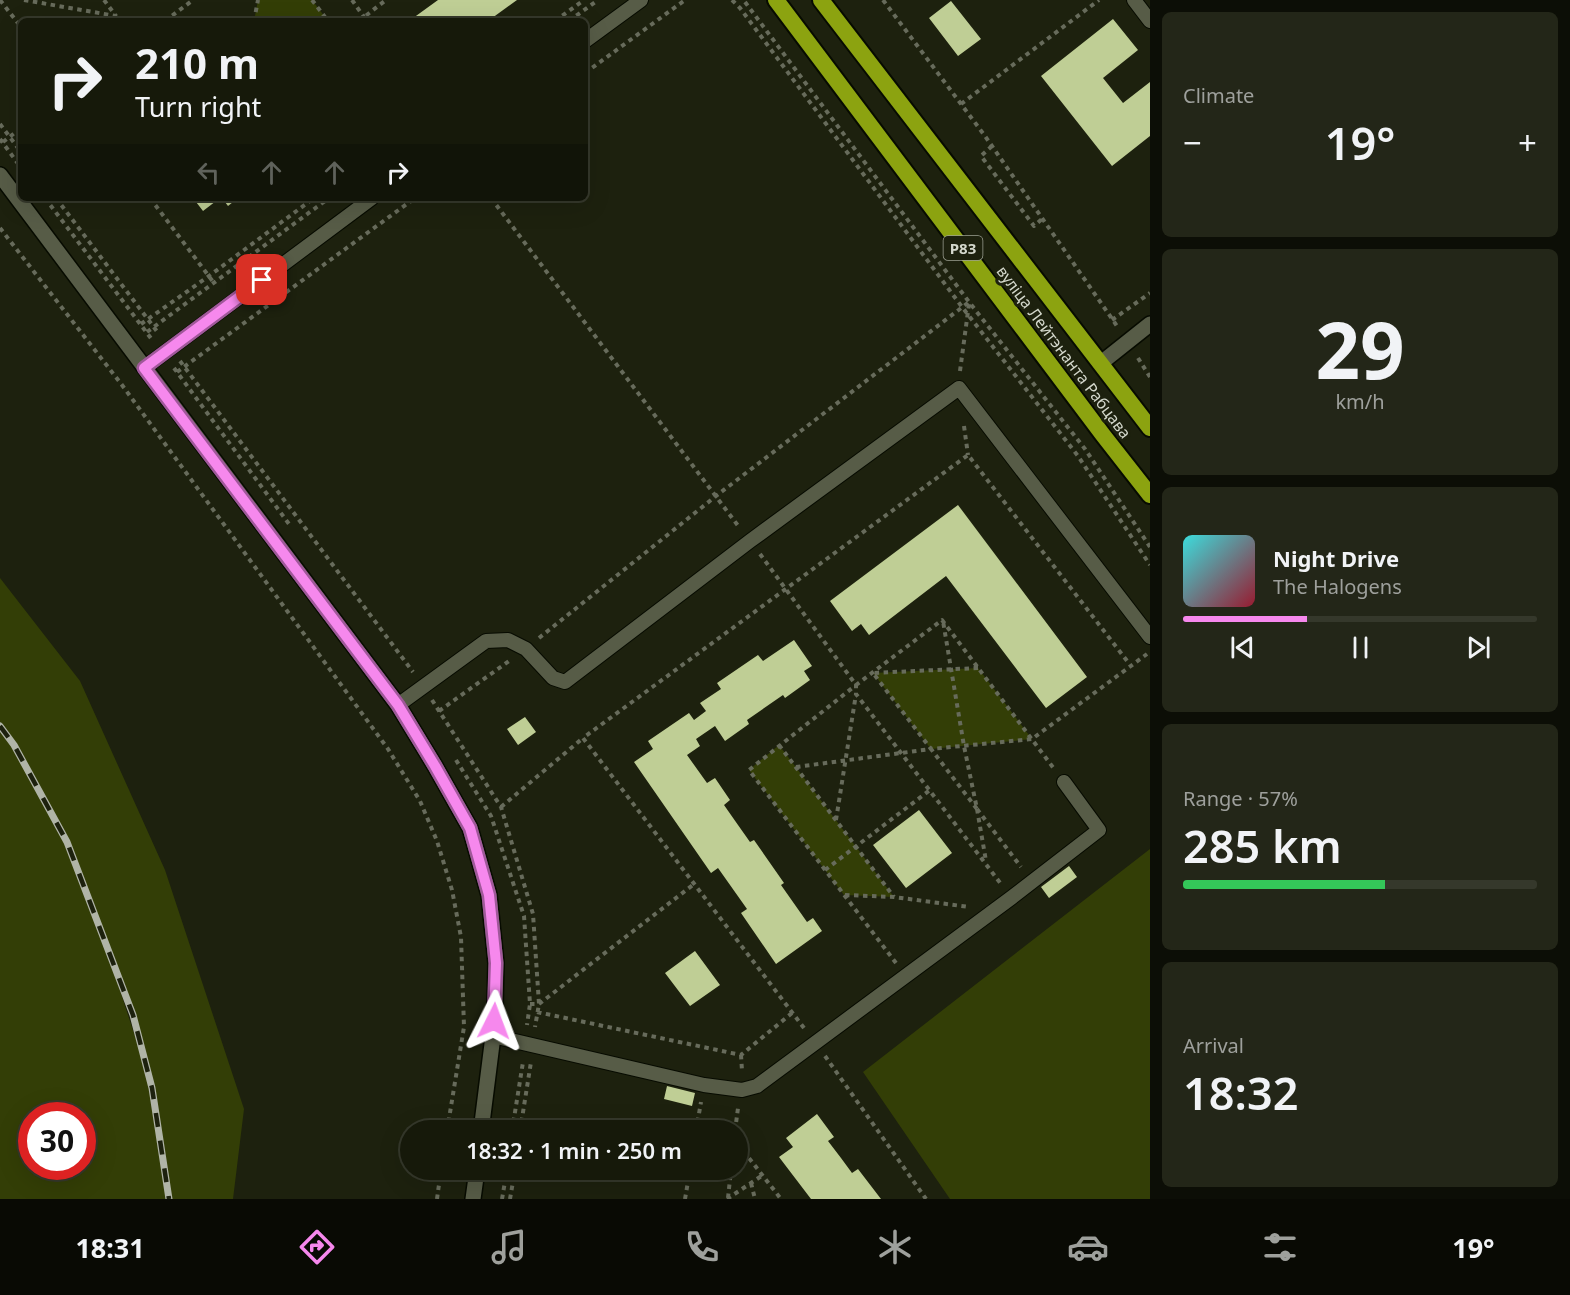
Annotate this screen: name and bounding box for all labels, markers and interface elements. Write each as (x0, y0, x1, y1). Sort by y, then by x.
text: 210 m (135, 34, 259, 91)
icon: right (36, 42, 114, 120)
text: Climate (1183, 82, 1254, 109)
text: Turn right (135, 88, 261, 125)
text: 19° (1325, 112, 1395, 173)
text: − (1183, 120, 1202, 165)
text: + (1518, 120, 1537, 165)
icon: left (192, 156, 225, 189)
icon: ahead (255, 156, 288, 189)
icon: ahead (318, 156, 351, 189)
icon: right (381, 156, 414, 189)
road number: Р83 (944, 236, 982, 260)
pin (236, 254, 287, 305)
street label: вуліца Лейтэнанта Рабцава (992, 261, 1136, 443)
icon: arrive (245, 263, 278, 296)
text: 29 (1315, 296, 1405, 402)
text: km/h (1335, 388, 1385, 415)
text: Night Drive (1273, 543, 1399, 573)
text: The Halogens (1273, 573, 1402, 600)
icon: previous (1226, 631, 1259, 664)
icon: pause (1344, 631, 1377, 664)
icon: next (1462, 631, 1495, 664)
text: Range · 57% (1183, 785, 1298, 812)
text: 285 km (1183, 815, 1342, 876)
position arrow (462, 989, 526, 1053)
text: Arrival (1183, 1032, 1244, 1059)
text: 18:32 (1183, 1062, 1298, 1123)
speed limit sign: 30 (18, 1102, 96, 1180)
text: 18:32 · 1 min · 250 m (466, 1135, 682, 1165)
icon: directions (296, 1226, 338, 1268)
icon: music (488, 1226, 530, 1268)
icon: phone (681, 1226, 723, 1268)
icon: climate (874, 1226, 916, 1268)
icon: car (1067, 1226, 1109, 1268)
icon: filters (1259, 1226, 1301, 1268)
text: 18:31 (75, 1229, 145, 1266)
text: 19° (1452, 1229, 1495, 1266)

